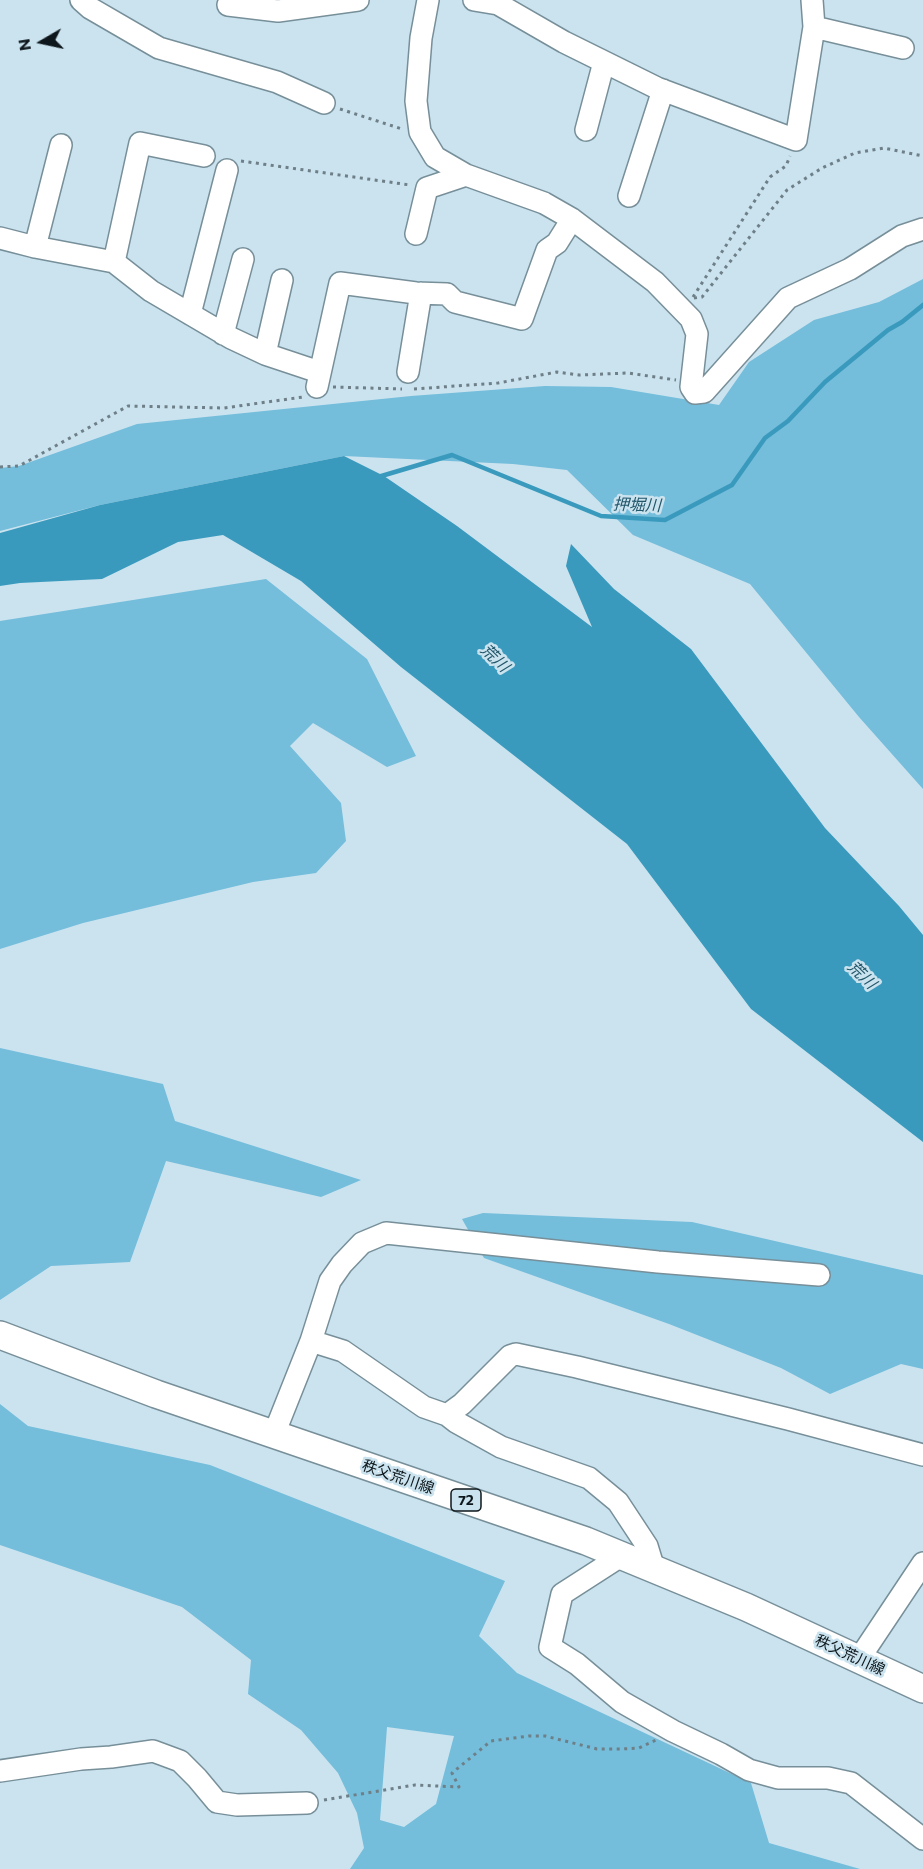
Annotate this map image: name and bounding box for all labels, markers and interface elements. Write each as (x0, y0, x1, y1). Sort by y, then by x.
north arrow (12, 12, 72, 72)
text: N (13, 37, 34, 52)
water label: 押堀川 (613, 495, 661, 515)
water label: 荒川 (477, 640, 513, 676)
water label: 荒川 (844, 957, 880, 993)
street label: 秩父荒川線 (360, 1456, 436, 1498)
road number: 72 (451, 1489, 481, 1511)
street label: 秩父荒川線 (812, 1631, 888, 1679)

